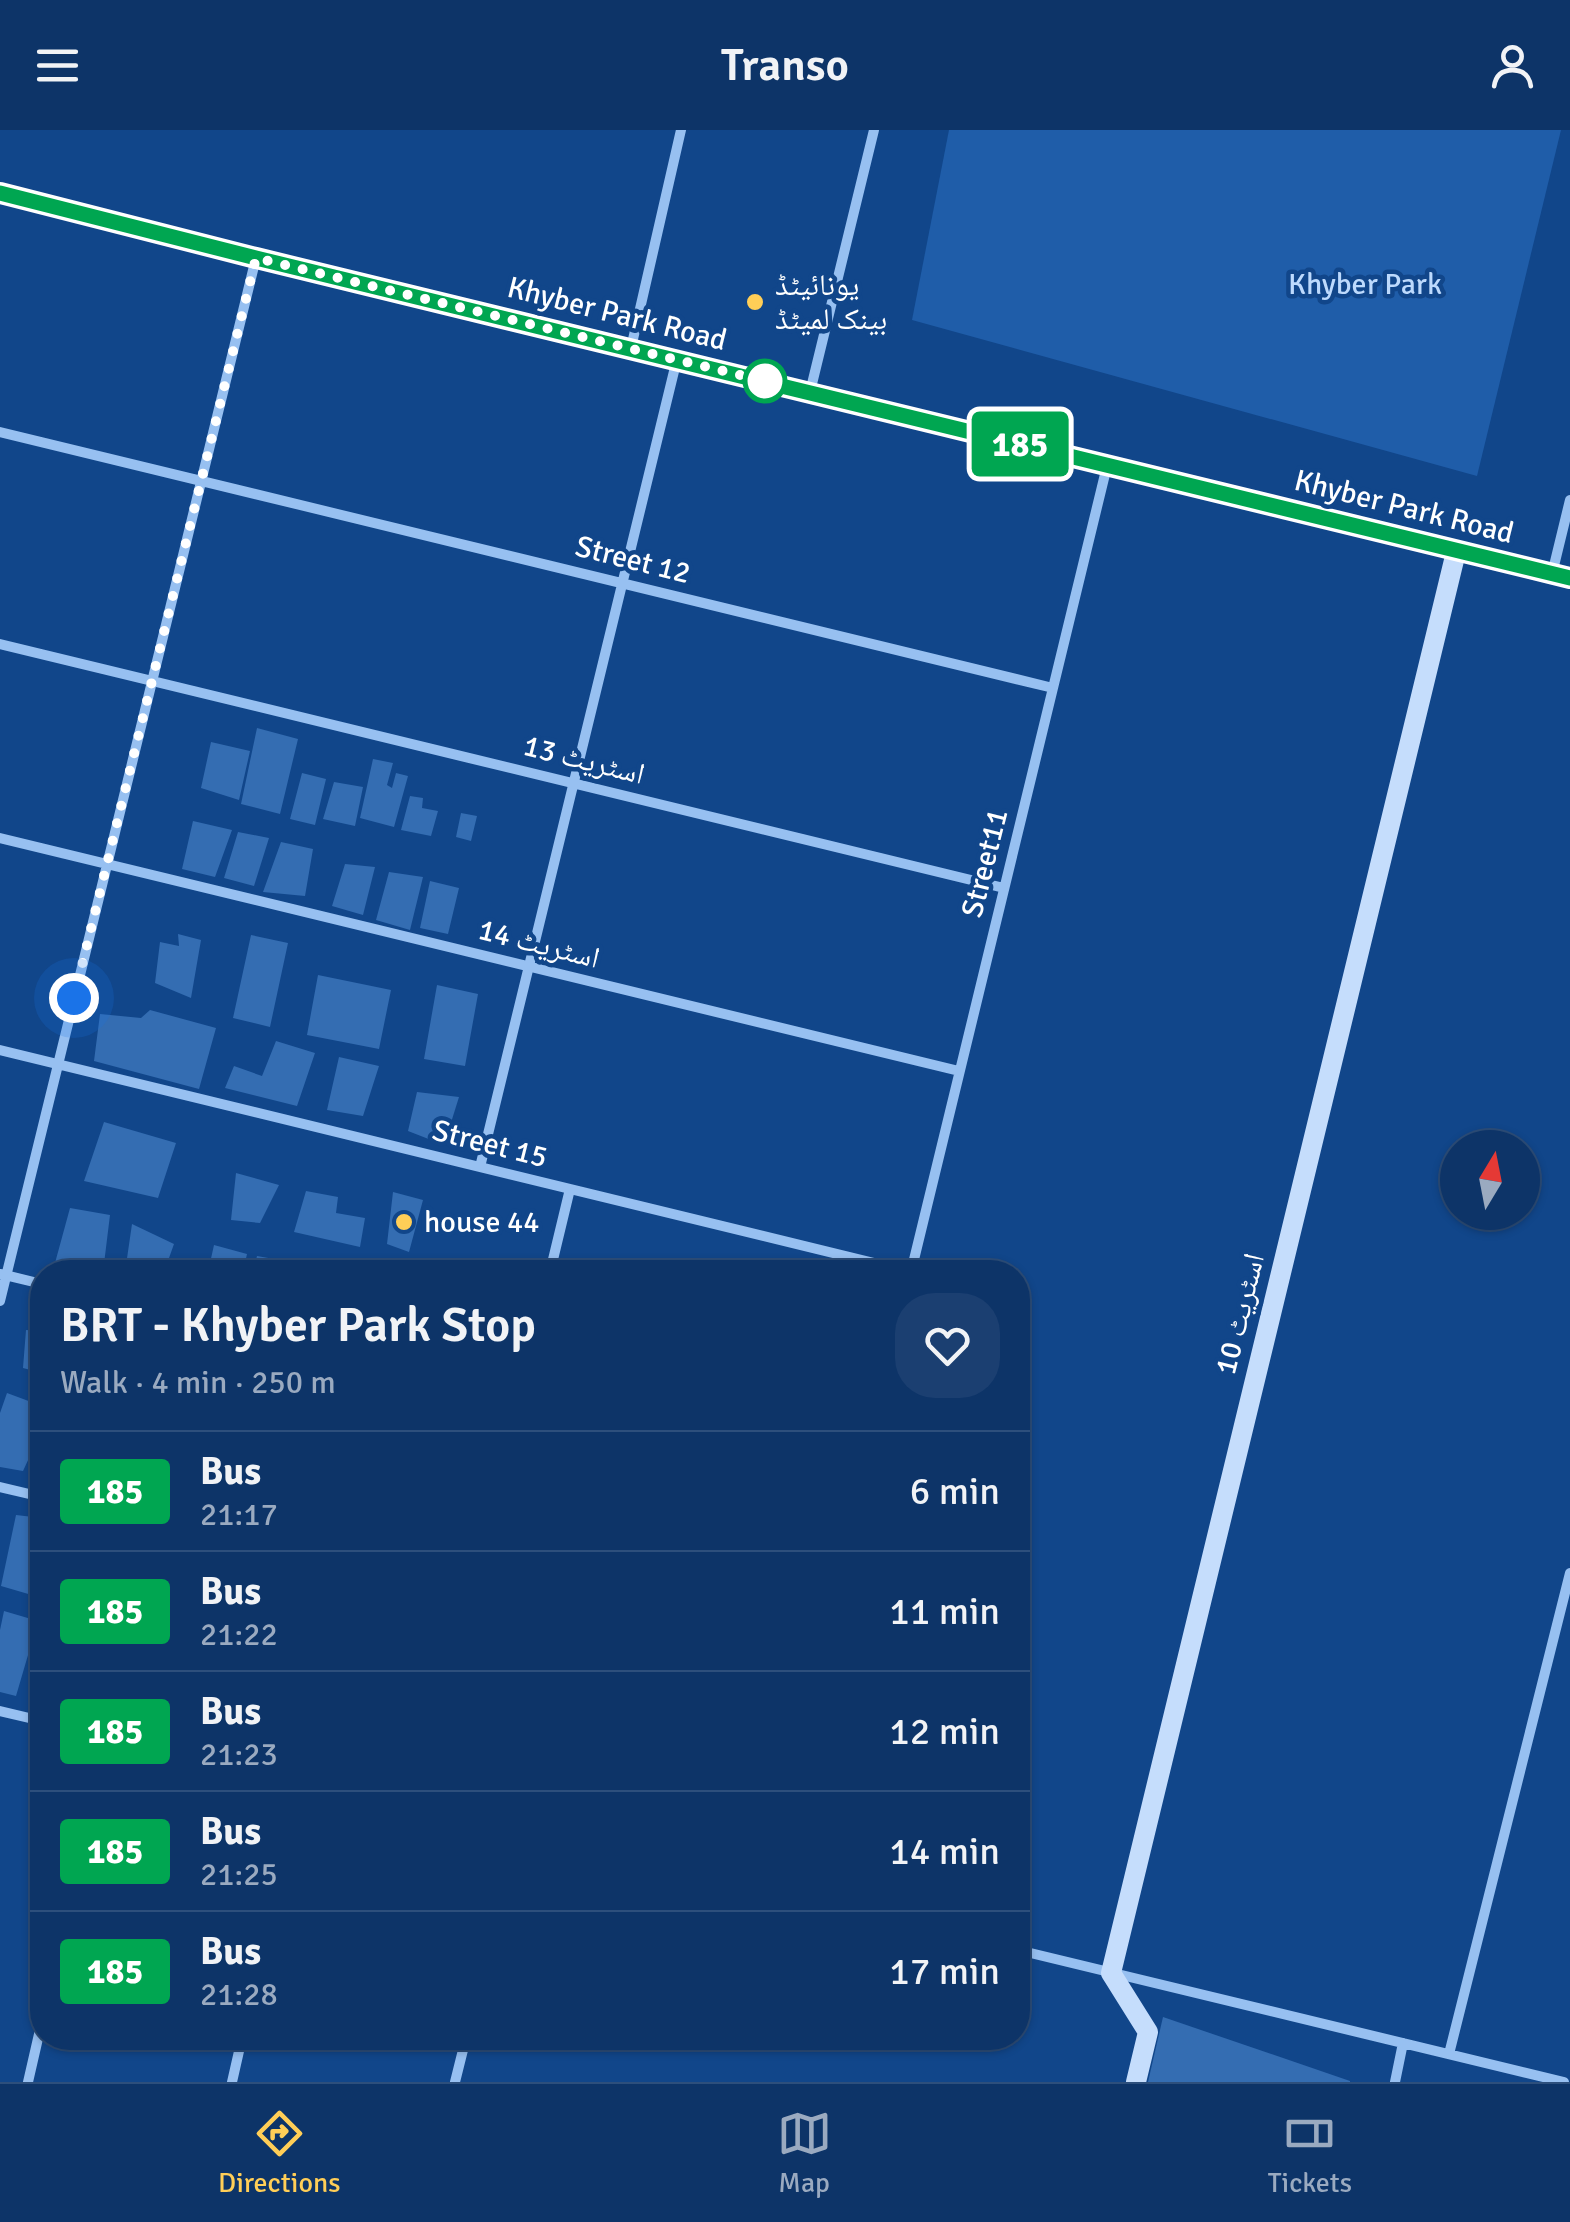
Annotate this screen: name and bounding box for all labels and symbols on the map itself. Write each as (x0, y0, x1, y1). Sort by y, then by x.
park label: Khyber Park (1288, 266, 1442, 303)
place label: یونائیٹڈ بینک لمیٹڈ (775, 267, 887, 338)
street label: Khyber Park Road (504, 269, 730, 359)
marker: یونائیٹڈ بینک لمیٹڈ (744, 291, 766, 313)
unlabelled marker (744, 360, 786, 402)
line badge: 185 (962, 412, 1078, 476)
street label: Khyber Park Road (1291, 462, 1517, 552)
street label: Street 12 (572, 528, 694, 592)
street label: اسٹریٹ 13 (520, 727, 648, 793)
street label: Street11 (954, 805, 1016, 921)
street label: اسٹریٹ 14 (475, 911, 603, 977)
your location (49, 973, 99, 1023)
street label: Street 15 (429, 1112, 551, 1176)
north arrow (1440, 1130, 1540, 1230)
place label: house 44 (424, 1204, 540, 1241)
marker: house 44 (393, 1211, 415, 1233)
street label: اسٹریٹ 10 (1207, 1250, 1273, 1378)

